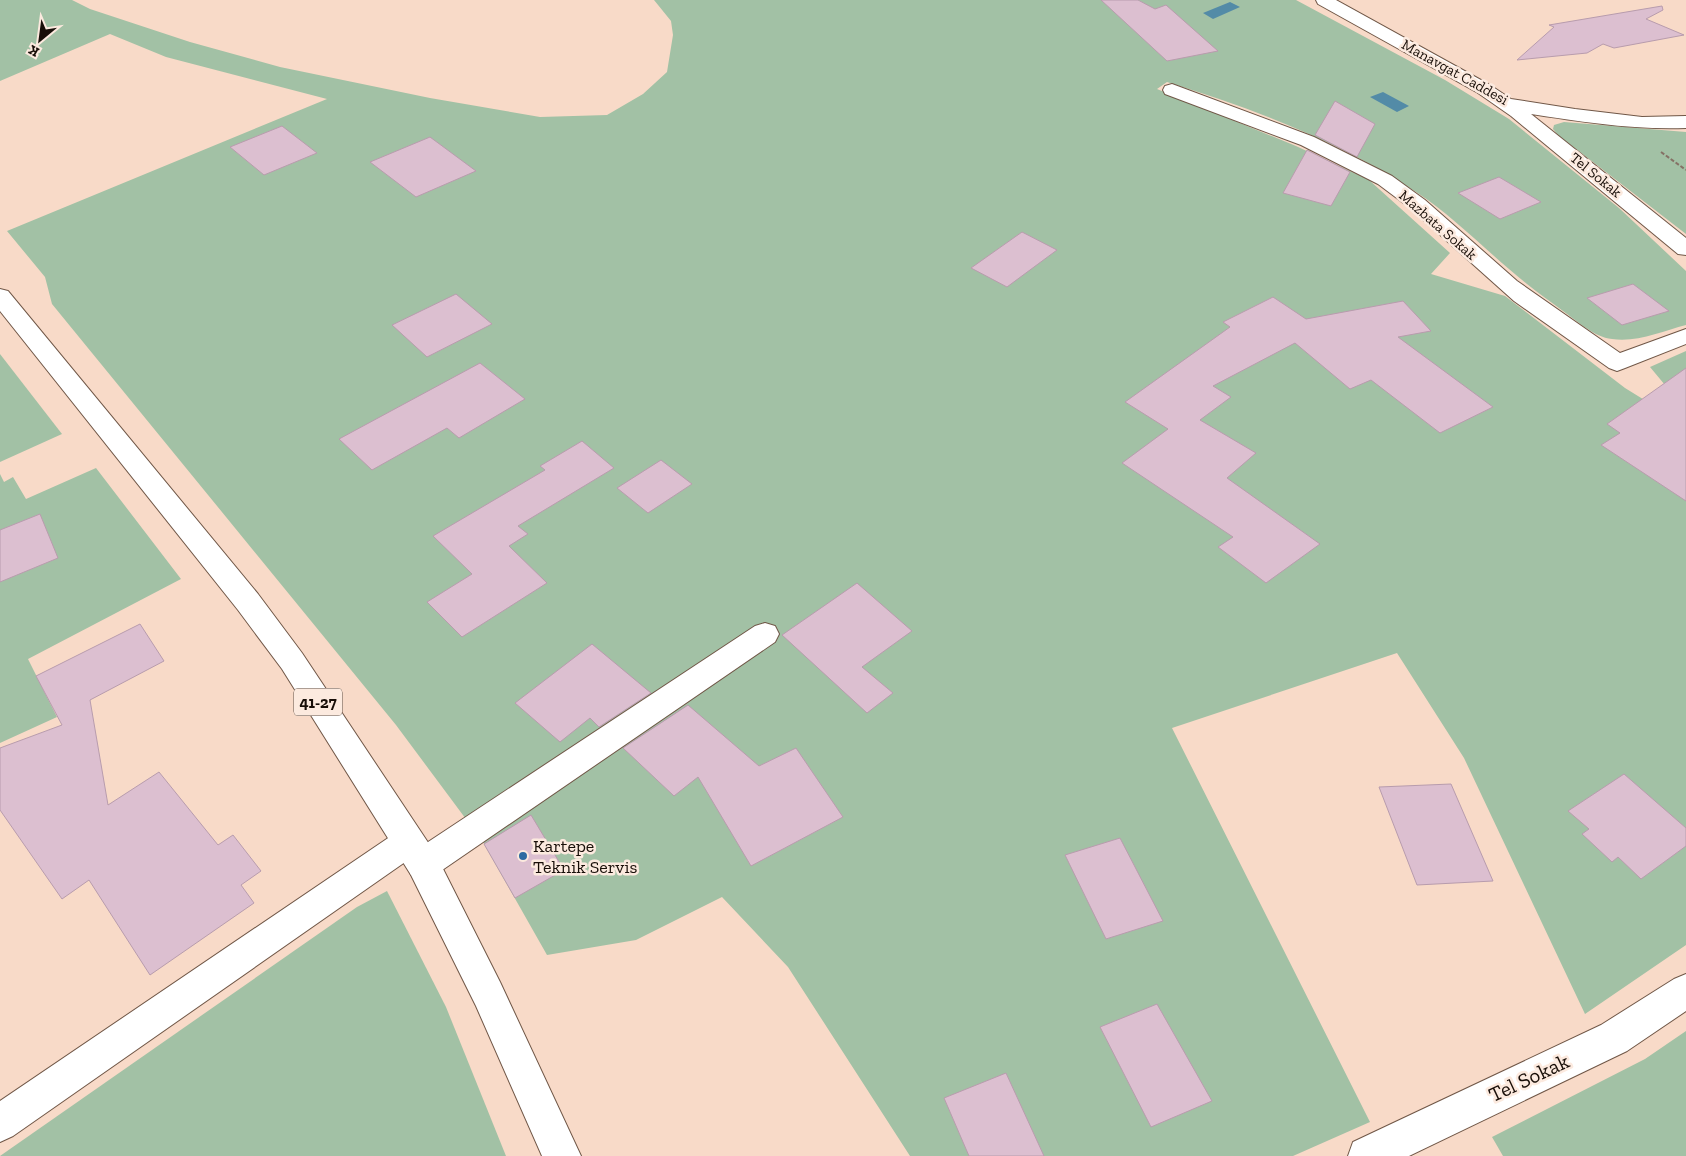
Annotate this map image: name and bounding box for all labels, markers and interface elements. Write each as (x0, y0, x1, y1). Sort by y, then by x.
north arrow (15, 15, 65, 65)
street label: Manavgat Caddesi (1399, 35, 1511, 109)
text: K (25, 41, 42, 61)
street label: Tel Sokak (1567, 149, 1626, 201)
street label: Mazbata Sokak (1395, 186, 1481, 264)
road number: 41-27 (294, 689, 342, 716)
place label: Kartepe Teknik Servis (533, 835, 637, 878)
marker: Kartepe Teknik Servis (517, 850, 529, 862)
street label: Tel Sokak (1485, 1048, 1573, 1107)

